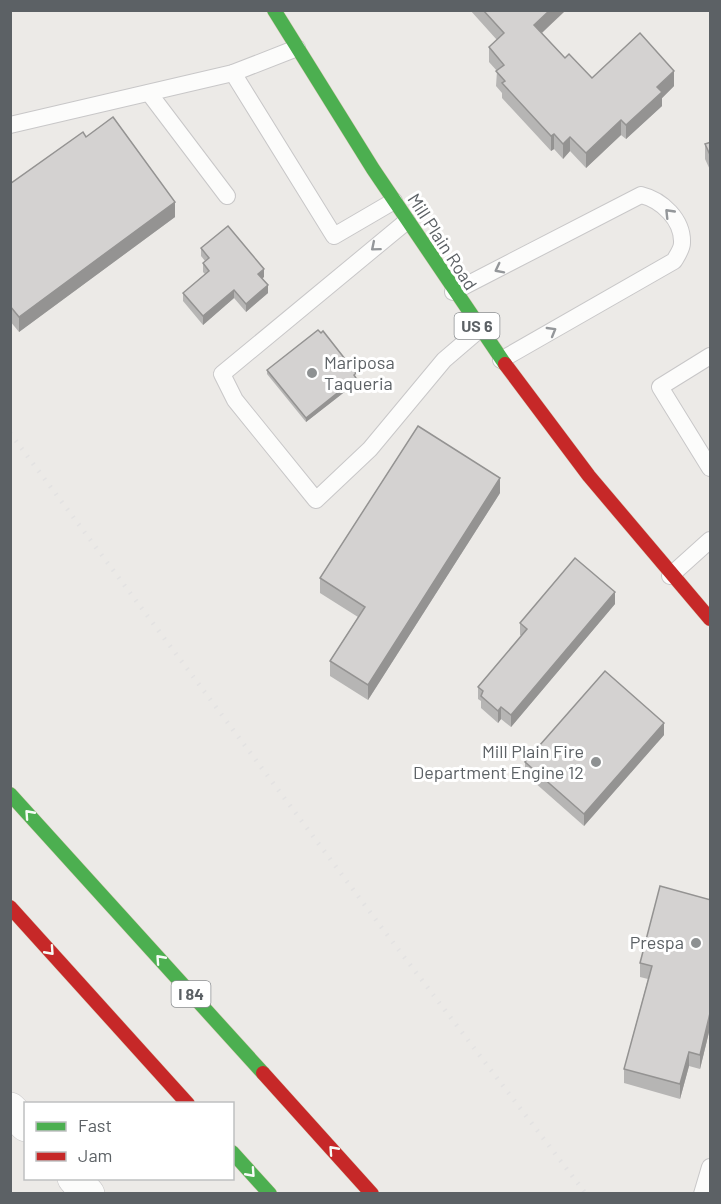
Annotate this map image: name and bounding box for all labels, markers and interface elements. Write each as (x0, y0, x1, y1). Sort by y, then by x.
street label: Mill Plain Road (403, 189, 482, 294)
one-way arrow (665, 210, 676, 220)
one-way arrow (371, 240, 382, 251)
one-way arrow (494, 262, 505, 273)
road number: US 6 (454, 313, 500, 339)
one-way arrow (545, 327, 556, 338)
place label: Mariposa Taqueria (324, 351, 395, 394)
marker: Mariposa Taqueria (305, 366, 319, 380)
place label: Mill Plain Fire Department Engine 12 (413, 740, 584, 783)
marker: Mill Plain Fire Department Engine 12 (589, 755, 603, 769)
one-way arrow (25, 810, 36, 821)
place label: Prespa (630, 931, 684, 953)
marker: Prespa (689, 936, 703, 950)
one-way arrow (43, 944, 54, 954)
one-way arrow (156, 955, 167, 966)
road number: I 84 (172, 981, 210, 1007)
legend (24, 1102, 234, 1180)
text: Fast (78, 1114, 112, 1136)
text: Jam (78, 1144, 112, 1166)
one-way arrow (329, 1146, 340, 1157)
one-way arrow (244, 1166, 255, 1177)

